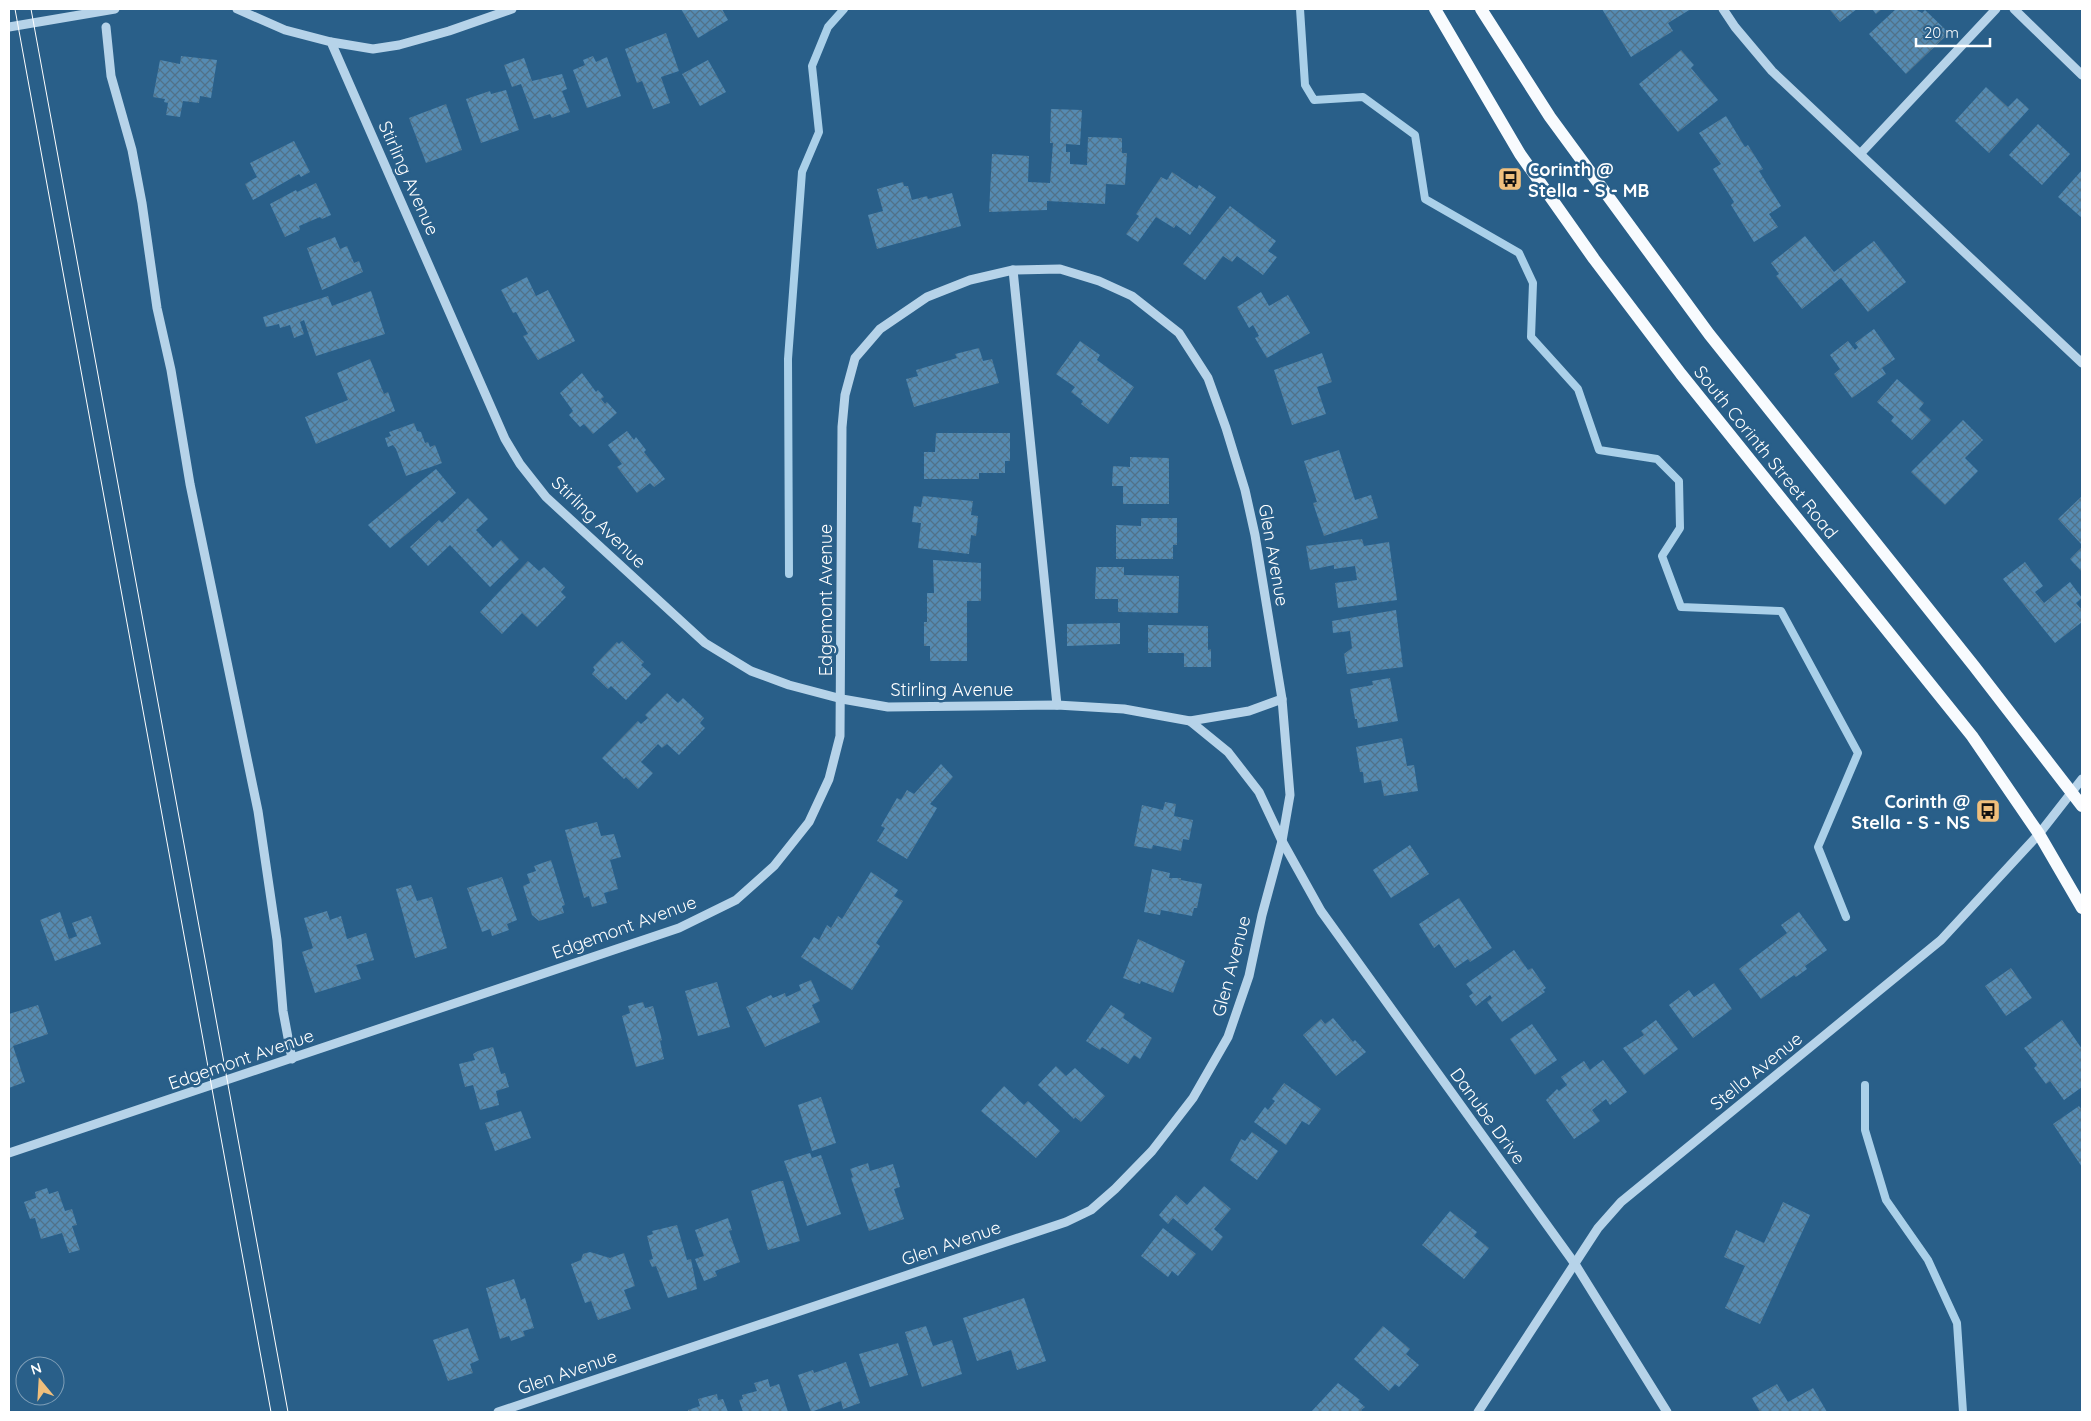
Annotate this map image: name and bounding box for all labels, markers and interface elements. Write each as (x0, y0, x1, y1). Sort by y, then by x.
scale bar (1916, 15, 1990, 47)
text: 20 m (1924, 23, 1959, 42)
street label: Stirling Avenue (373, 117, 445, 239)
place label: Corinth @ Stella - S - MB (1528, 158, 1650, 202)
bus stop icon: Corinth @ Stella - S - MB (1497, 166, 1523, 192)
street label: South Corinth Street Road (1689, 361, 1843, 543)
street label: Stirling Avenue (547, 471, 651, 573)
street label: Glen Avenue (1254, 502, 1294, 608)
street label: Edgemont Avenue (814, 524, 837, 676)
street label: Stirling Avenue (890, 678, 1014, 701)
place label: Corinth @ Stella - S - NS (1851, 790, 1970, 834)
bus stop icon: Corinth @ Stella - S - NS (1975, 798, 2001, 824)
street label: Edgemont Avenue (548, 890, 700, 964)
street label: Glen Avenue (1206, 913, 1256, 1019)
street label: Edgemont Avenue (165, 1023, 317, 1095)
street label: Stella Avenue (1705, 1027, 1807, 1115)
street label: Danube Drive (1445, 1063, 1531, 1169)
street label: Glen Avenue (898, 1215, 1004, 1271)
street label: Glen Avenue (514, 1344, 620, 1400)
north arrow (15, 1356, 65, 1406)
text: N (28, 1358, 44, 1379)

